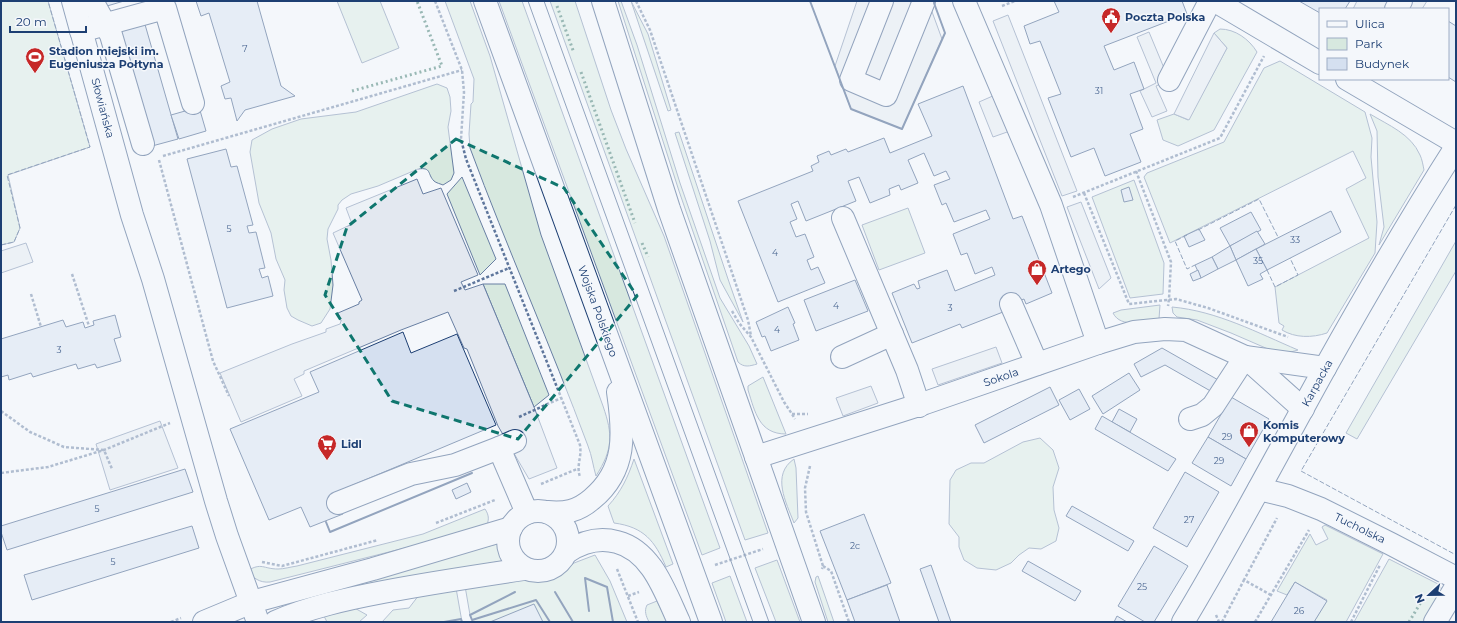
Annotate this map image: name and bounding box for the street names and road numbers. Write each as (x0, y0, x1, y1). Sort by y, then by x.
street label: Słowiańska (88, 77, 118, 139)
street label: Wojska Polskiego (575, 263, 621, 359)
street label: Karpacka (1298, 357, 1336, 409)
street label: Sokola (982, 364, 1020, 390)
street label: Tucholska (1332, 510, 1388, 546)

